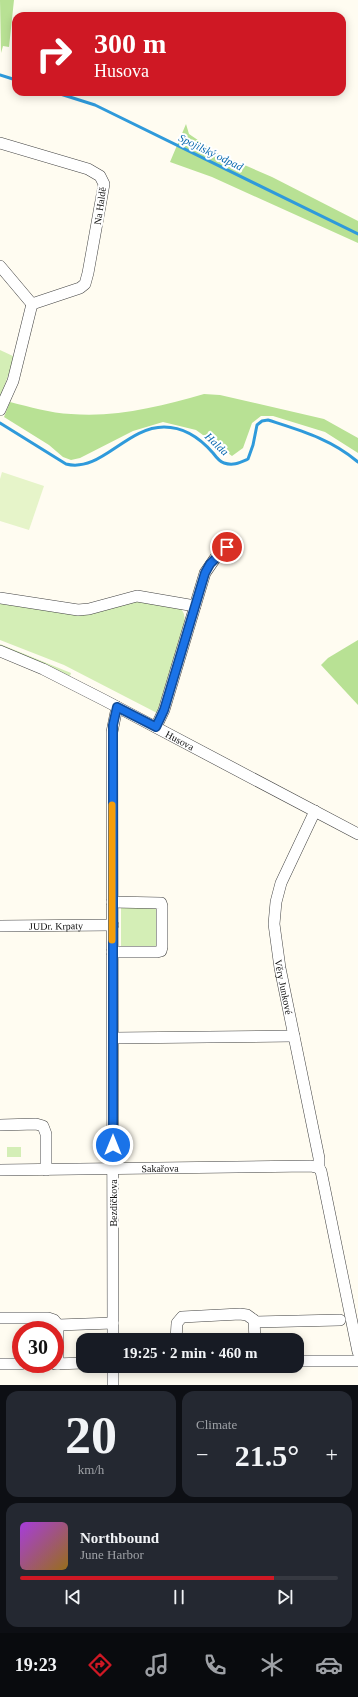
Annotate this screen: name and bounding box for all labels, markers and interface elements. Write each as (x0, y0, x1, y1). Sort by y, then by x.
icon: right (28, 28, 80, 80)
text: 300 m (94, 28, 166, 59)
text: Husova (94, 61, 149, 81)
water label: Spojilský odpad (177, 131, 246, 173)
street label: Na Haldě (92, 186, 108, 226)
water label: Halda (202, 429, 231, 458)
pin (210, 530, 244, 564)
icon: arrive (216, 536, 238, 558)
street label: Husova (164, 728, 197, 752)
street label: JUDr. Krpaty (29, 920, 83, 931)
street label: Věry Junkové (273, 959, 295, 1016)
position arrow (92, 1124, 134, 1166)
street label: Sakařova (141, 1162, 179, 1174)
street label: Bezdíčkova (108, 1179, 119, 1227)
speed limit sign: 30 (12, 1321, 64, 1373)
text: 19:25 · 2 min · 460 m (123, 1345, 258, 1361)
text: 20 (65, 1407, 117, 1464)
text: Climate (196, 1417, 237, 1432)
text: 21.5° (235, 1439, 299, 1472)
text: − (196, 1442, 208, 1467)
text: + (326, 1442, 338, 1467)
text: km/h (78, 1462, 104, 1477)
text: Northbound (80, 1530, 159, 1546)
text: June Harbor (80, 1547, 144, 1562)
icon: previous (62, 1586, 84, 1608)
icon: pause (168, 1586, 190, 1608)
icon: next (274, 1586, 296, 1608)
icon: directions (86, 1651, 114, 1679)
icon: music (143, 1651, 171, 1679)
icon: phone (201, 1651, 229, 1679)
icon: climate (258, 1651, 286, 1679)
icon: car (315, 1651, 343, 1679)
text: 19:23 (15, 1655, 57, 1675)

